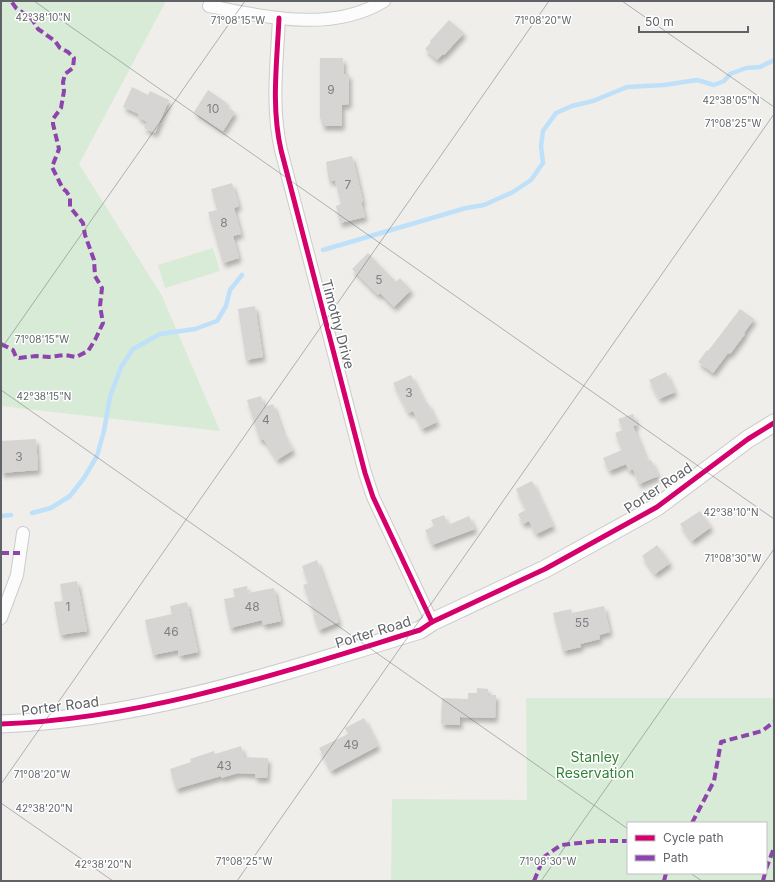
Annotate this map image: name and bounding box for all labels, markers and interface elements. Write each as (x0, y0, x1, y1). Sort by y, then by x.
scale bar (639, 8, 748, 34)
text: 42°38'10"N (15, 11, 71, 23)
text: 71°08'15"W (211, 14, 265, 26)
text: 71°08'20"W (515, 14, 571, 26)
text: 50 m (645, 14, 674, 29)
house number: 9 (327, 82, 335, 97)
text: 42°38'05"N (702, 94, 760, 106)
house number: 10 (207, 101, 219, 116)
text: 71°08'25"W (705, 117, 761, 129)
house number: 7 (345, 177, 352, 192)
house number: 8 (220, 215, 228, 230)
house number: 5 (375, 272, 383, 287)
street label: Timothy Drive (318, 277, 359, 371)
text: 71°08'15"W (15, 333, 69, 345)
house number: 3 (405, 385, 413, 400)
text: 42°38'15"N (17, 390, 71, 402)
house number: 4 (262, 412, 270, 427)
house number: 3 (15, 449, 23, 464)
street label: Porter Road (620, 459, 695, 517)
text: 42°38'10"N (703, 506, 759, 518)
text: 71°08'30"W (705, 552, 762, 564)
house number: 1 (66, 599, 70, 614)
house number: 48 (244, 599, 260, 614)
street label: Porter Road (333, 612, 413, 651)
house number: 55 (575, 615, 589, 630)
house number: 46 (163, 624, 179, 639)
street label: Porter Road (20, 692, 100, 719)
house number: 49 (343, 737, 359, 752)
park label: Stanley Reservation (556, 748, 634, 781)
house number: 43 (216, 758, 232, 773)
text: 71°08'20"W (14, 768, 70, 780)
text: 42°38'20"N (15, 802, 73, 814)
legend (627, 822, 767, 874)
text: Cycle path (663, 830, 724, 845)
text: Path (663, 850, 688, 865)
text: 71°08'25"W (216, 855, 272, 867)
text: 71°08'30"W (520, 855, 577, 867)
text: 42°38'20"N (74, 858, 132, 870)

